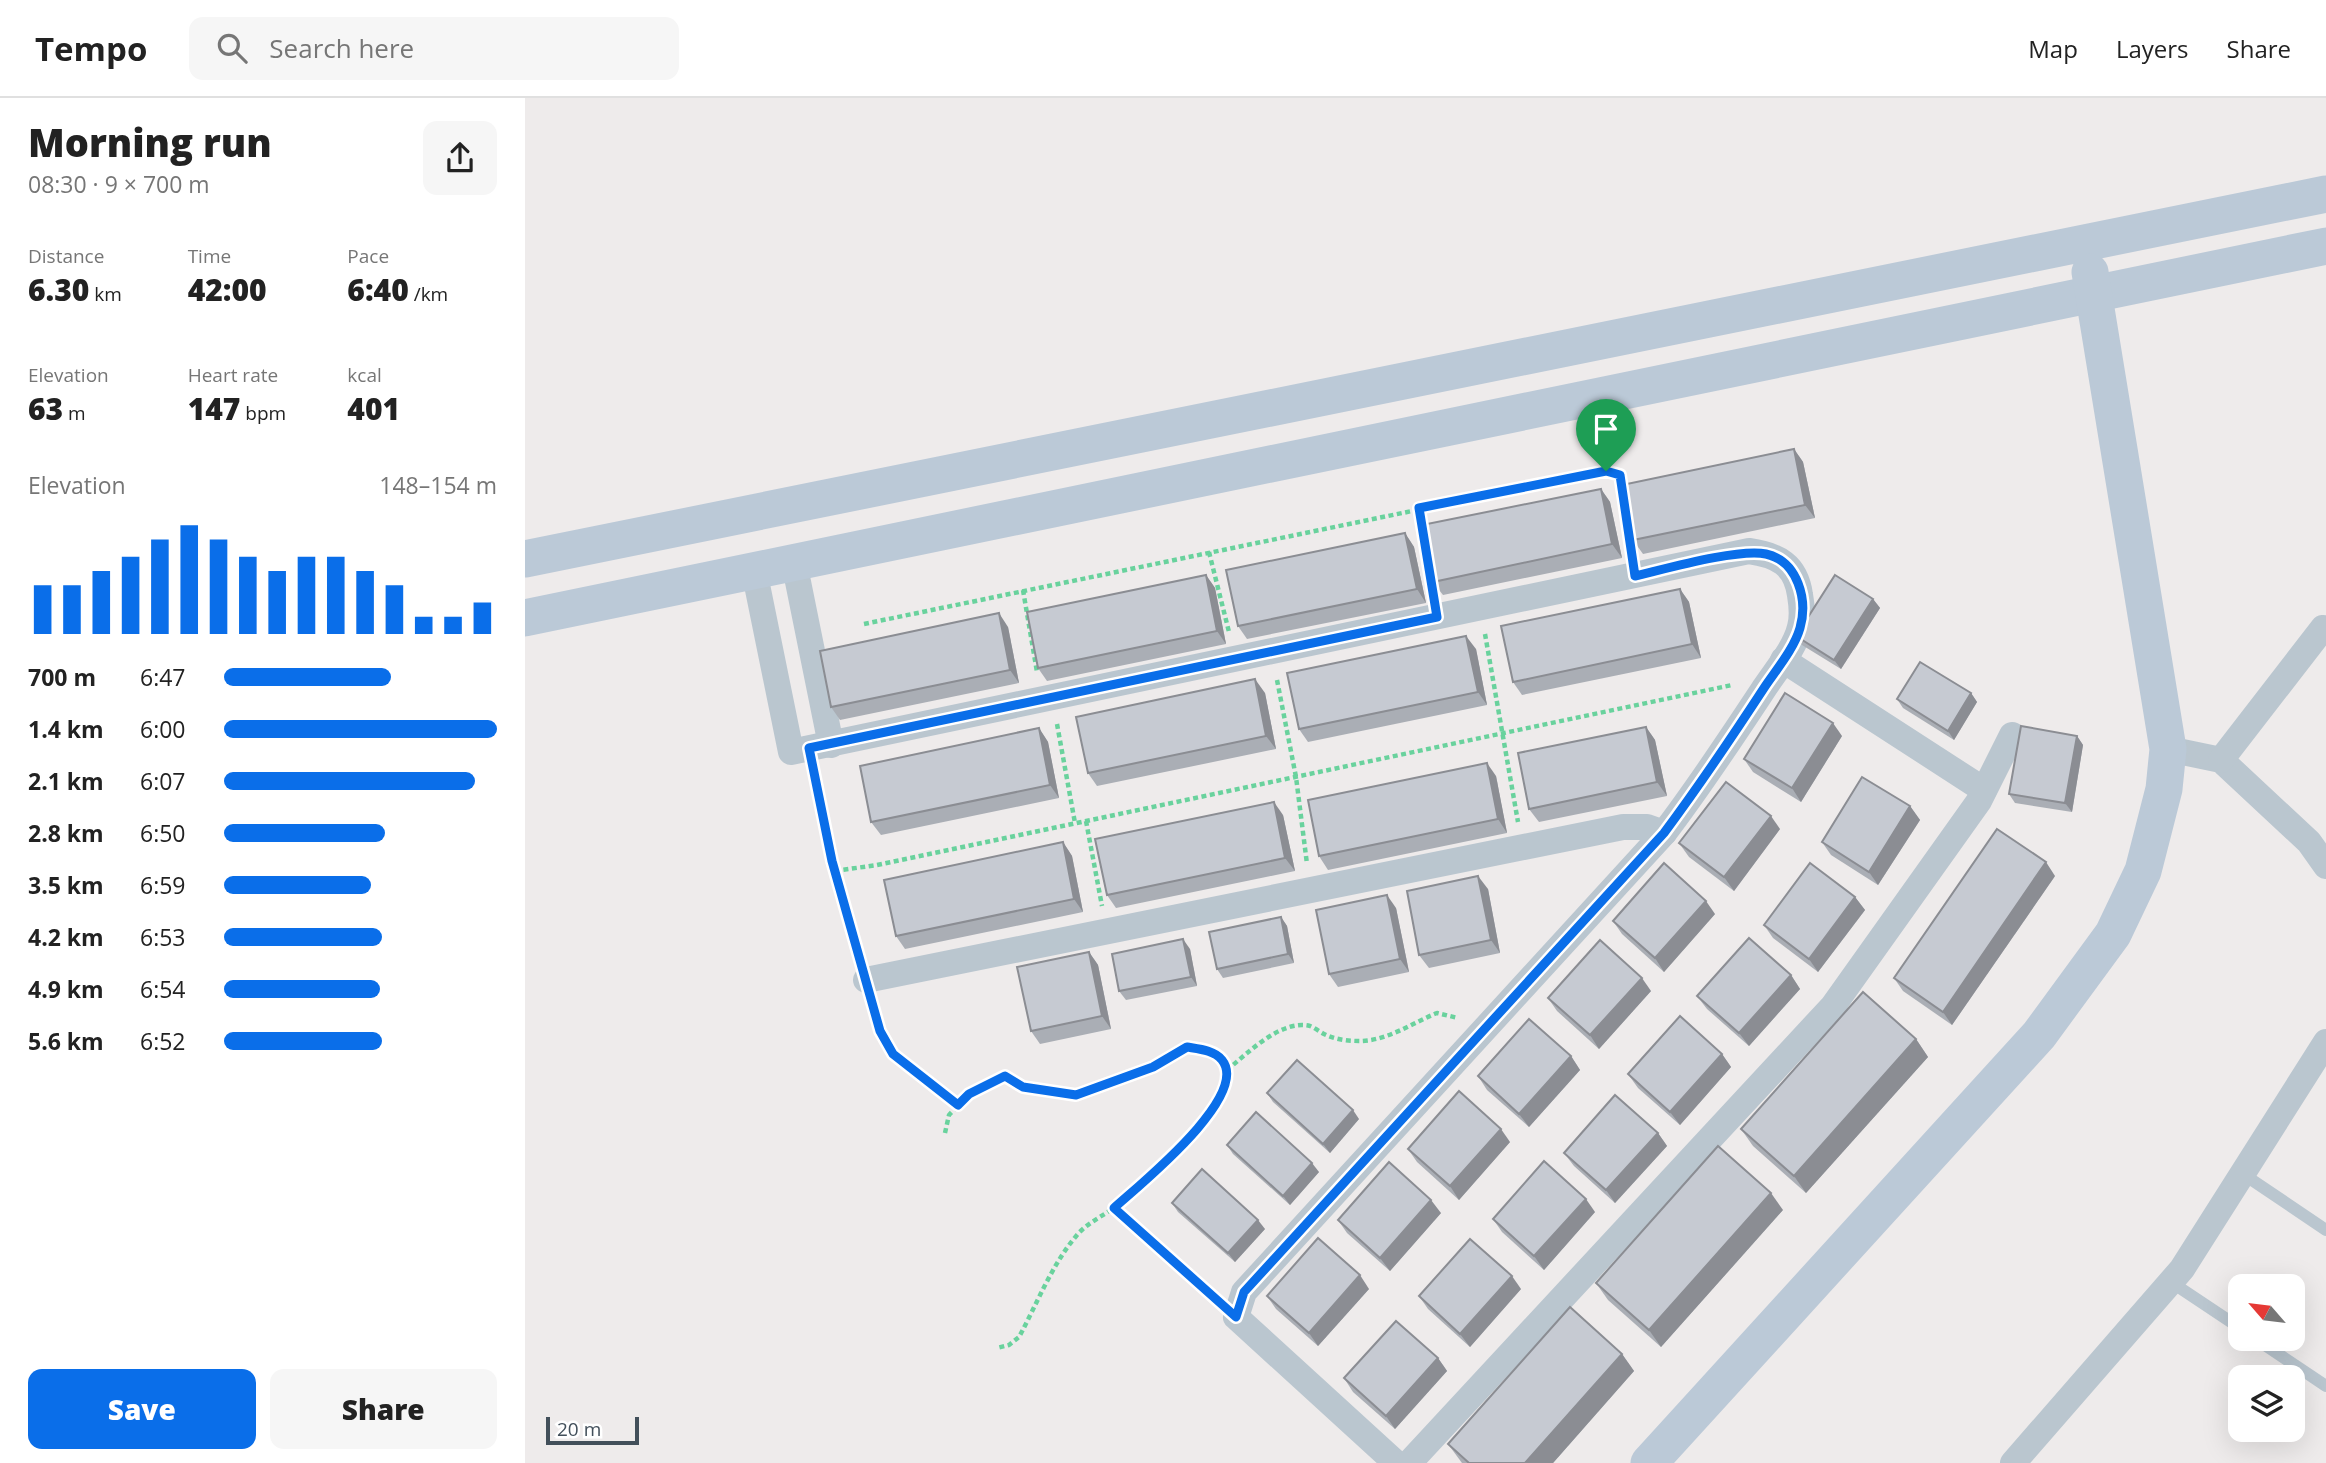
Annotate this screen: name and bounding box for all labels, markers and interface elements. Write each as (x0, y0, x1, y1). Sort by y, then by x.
search box (189, 17, 679, 80)
text: Tempo (35, 26, 147, 71)
icon: search (213, 29, 251, 67)
text: Search here (269, 30, 414, 66)
text: Map (2028, 32, 2078, 65)
text: Layers (2116, 32, 2189, 65)
text: Share (2227, 32, 2291, 65)
text: Morning run (28, 116, 272, 168)
button: share (423, 121, 497, 195)
text: 08:30 · 9 × 700 m (28, 168, 210, 200)
text: Distance (28, 243, 104, 269)
text: Time (188, 243, 231, 269)
text: Pace (347, 243, 389, 269)
text: 6.30 (28, 269, 89, 310)
text: 42:00 (188, 269, 267, 310)
text: 6:40 (347, 269, 409, 310)
text: km (89, 281, 122, 307)
text: /km (409, 281, 448, 307)
text: Elevation (28, 362, 109, 388)
text: Heart rate (188, 362, 278, 388)
text: kcal (347, 362, 382, 388)
text: 63 (28, 388, 63, 429)
text: 147 (188, 388, 240, 429)
text: 401 (347, 388, 400, 429)
pin (1576, 399, 1636, 471)
text: m (63, 400, 86, 426)
text: bpm (240, 400, 286, 426)
icon: arrive (1587, 410, 1625, 448)
text: Elevation (28, 469, 126, 501)
text: 148–154 m (379, 469, 497, 501)
text: 700 m (28, 661, 96, 693)
text: 6:47 (140, 661, 186, 693)
text: 1.4 km (28, 713, 104, 745)
text: 6:00 (140, 713, 186, 745)
text: 2.1 km (28, 765, 104, 797)
text: 6:07 (140, 765, 186, 797)
text: 2.8 km (28, 817, 104, 849)
text: 6:50 (140, 817, 186, 849)
text: 3.5 km (28, 869, 104, 901)
text: 6:59 (140, 869, 186, 901)
text: 4.2 km (28, 921, 104, 953)
text: 6:53 (140, 921, 186, 953)
text: 4.9 km (28, 973, 104, 1005)
text: 6:54 (140, 973, 186, 1005)
text: 5.6 km (28, 1025, 104, 1057)
text: 6:52 (140, 1025, 186, 1057)
north arrow (2228, 1274, 2305, 1351)
map controls (2228, 1274, 2305, 1442)
button: layers (2228, 1365, 2305, 1442)
button: Save (28, 1369, 256, 1449)
button: Share (270, 1369, 497, 1449)
scale bar (546, 1414, 639, 1446)
text: 20 m (557, 1416, 601, 1442)

